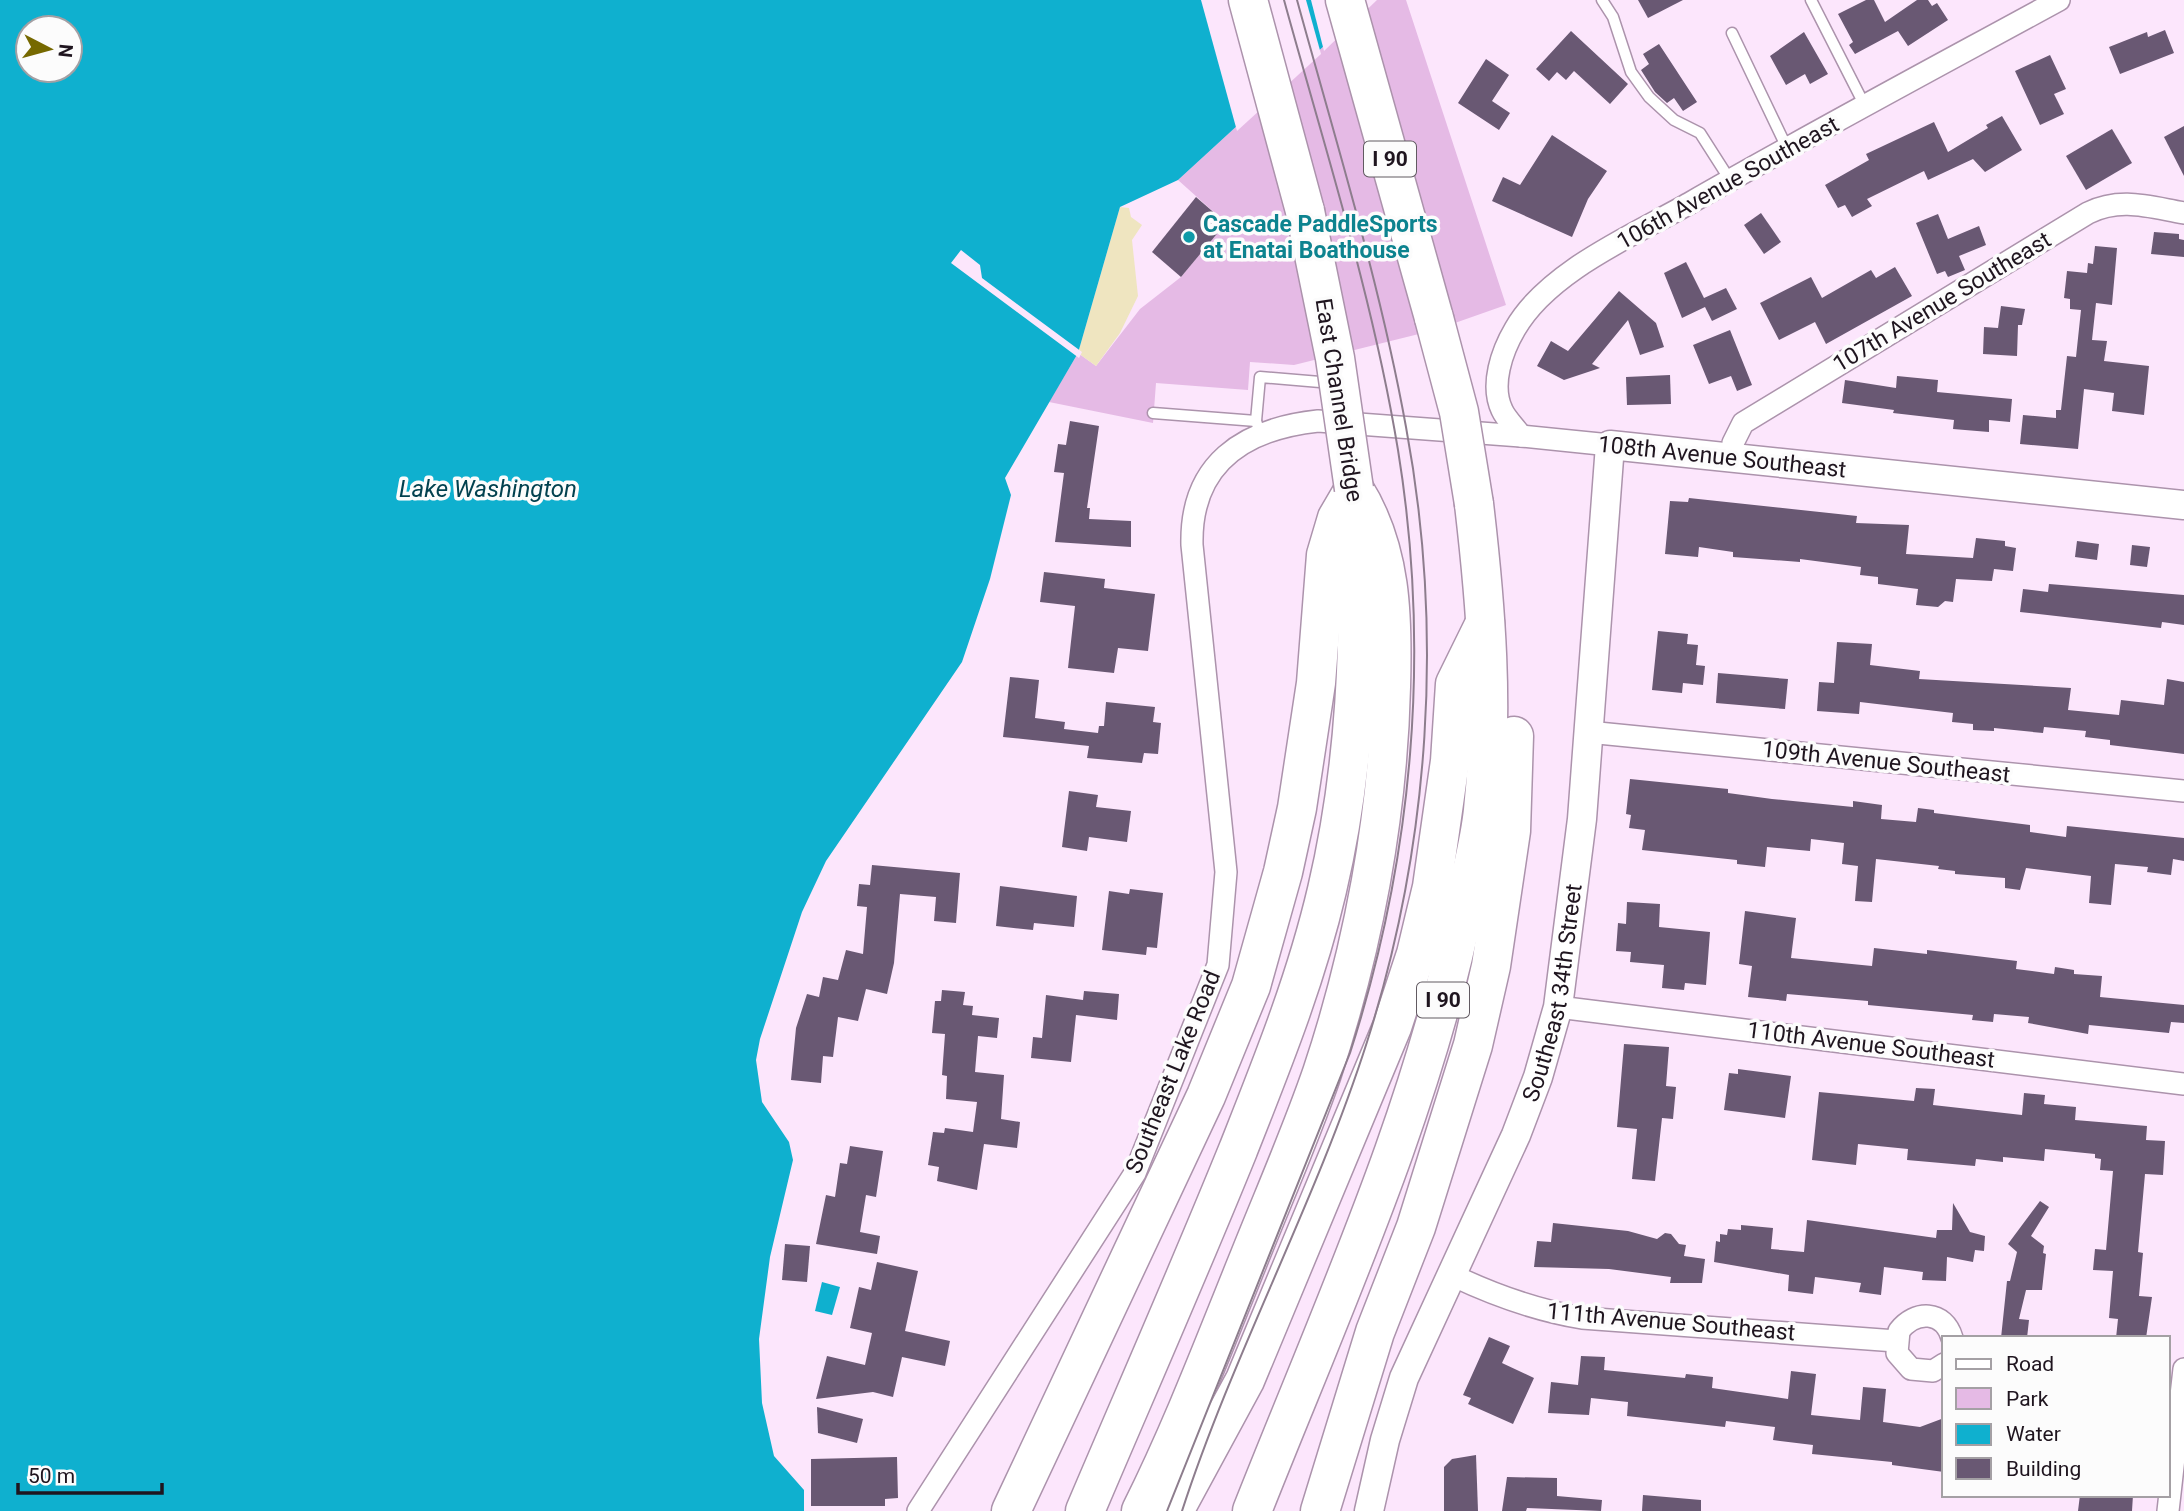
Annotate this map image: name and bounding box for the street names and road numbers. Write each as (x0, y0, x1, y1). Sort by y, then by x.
street label: 106th Avenue Southeast (1612, 111, 1844, 255)
road number: I 90 (1364, 142, 1416, 176)
street label: 107th Avenue Southeast (1828, 226, 2056, 378)
street label: East Channel Bridge (1310, 296, 1368, 504)
street label: 108th Avenue Southeast (1597, 431, 1847, 483)
street label: 109th Avenue Southeast (1761, 736, 2011, 788)
street label: Southeast 34th Street (1516, 882, 1587, 1105)
street label: Southeast Lake Road (1120, 967, 1226, 1177)
road number: I 90 (1417, 982, 1469, 1018)
street label: 110th Avenue Southeast (1746, 1016, 1996, 1074)
street label: 111th Avenue Southeast (1546, 1298, 1796, 1346)

